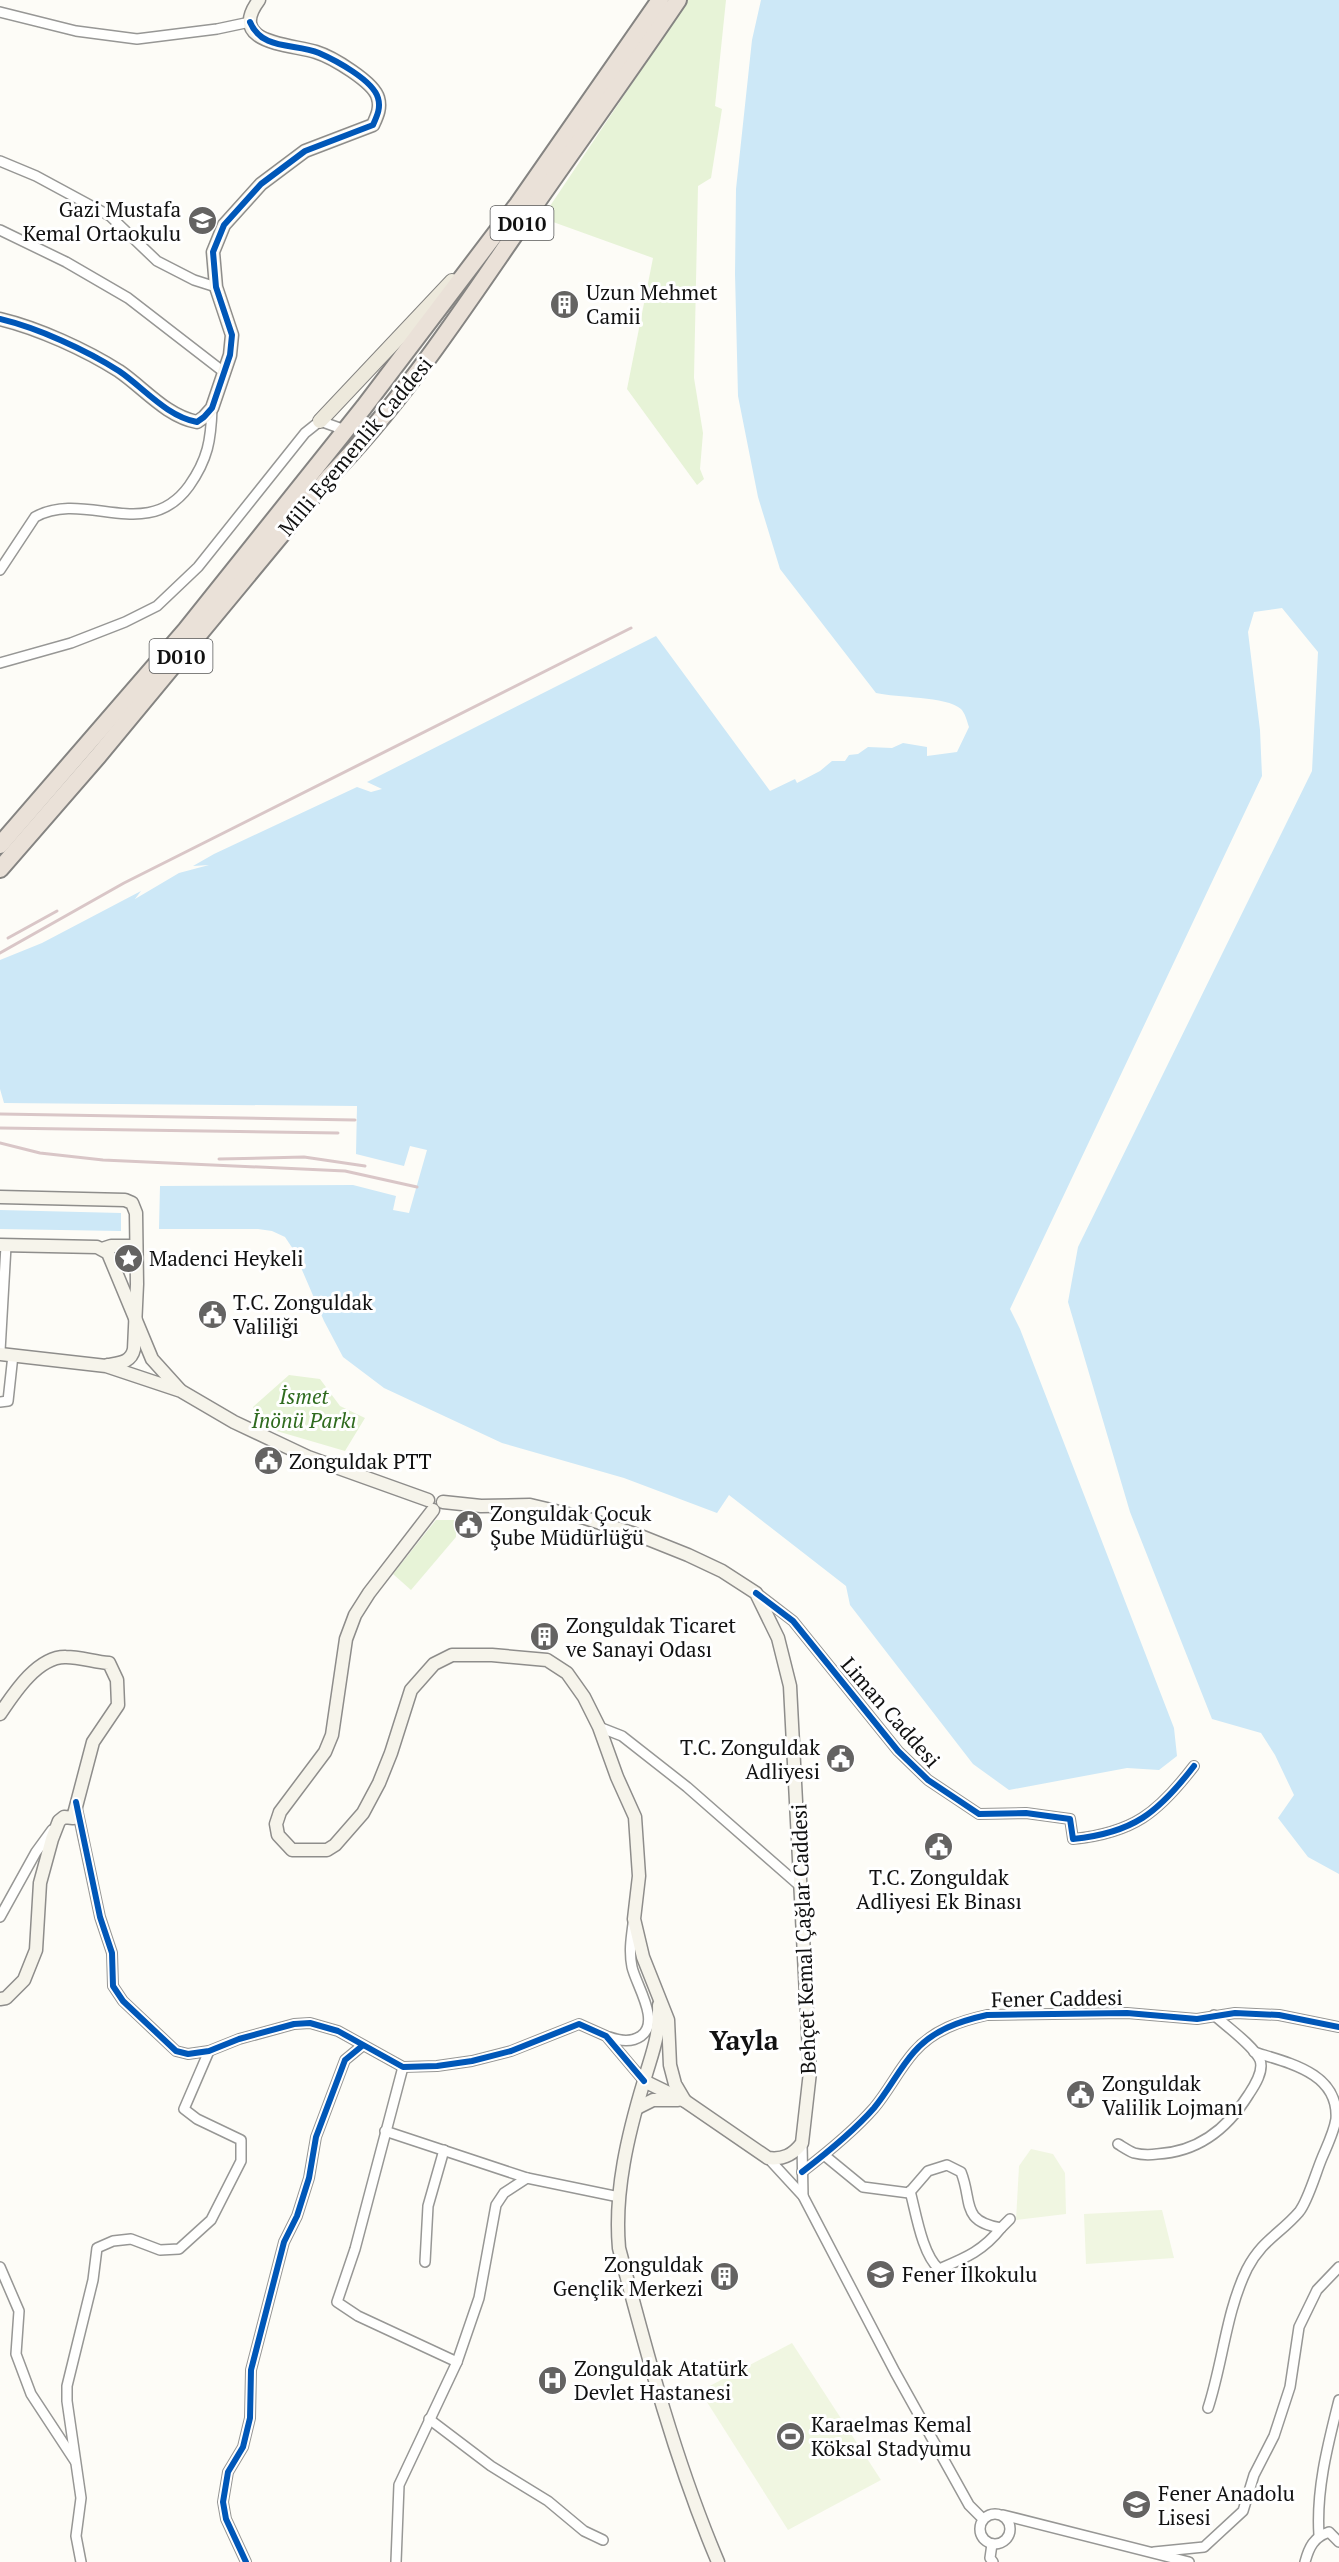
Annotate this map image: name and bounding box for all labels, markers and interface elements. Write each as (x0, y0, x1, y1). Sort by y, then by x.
place label: Gazi Mustafa Kemal Ortaokulu (23, 195, 181, 247)
school or university icon: Gazi Mustafa Kemal Ortaokulu (186, 205, 218, 237)
road number: D010 (490, 206, 554, 240)
place label: Uzun Mehmet Camii (586, 278, 718, 330)
building icon: Uzun Mehmet Camii (549, 288, 581, 320)
street label: Milli Egemenlik Caddesi (272, 351, 438, 541)
road number: D010 (150, 639, 213, 673)
place icon: Madenci Heykeli (112, 1242, 144, 1274)
place label: Madenci Heykeli (149, 1244, 304, 1272)
place label: T.C. Zonguldak Valiliği (233, 1288, 373, 1340)
public building icon: T.C. Zonguldak Valiliği (196, 1298, 228, 1330)
park label: İsmet İnönü Parkı (251, 1382, 356, 1434)
public building icon: Zonguldak PTT (252, 1445, 284, 1477)
place label: Zonguldak PTT (289, 1447, 432, 1475)
place label: Zonguldak Çocuk Şube Müdürlüğü (490, 1499, 651, 1551)
public building icon: Zonguldak Çocuk Şube Müdürlüğü (453, 1509, 485, 1541)
place label: Zonguldak Ticaret ve Sanayi Odası (565, 1611, 736, 1663)
building icon: Zonguldak Ticaret ve Sanayi Odası (529, 1621, 561, 1653)
street label: Liman Caddesi (835, 1651, 947, 1773)
place label: T.C. Zonguldak Adliyesi (680, 1733, 820, 1785)
public building icon: T.C. Zonguldak Adliyesi (825, 1743, 857, 1775)
street label: Behçet Kemal Çağlar Caddesi (784, 1803, 822, 2075)
public building icon: T.C. Zonguldak Adliyesi Ek Binası (923, 1830, 955, 1862)
place label: T.C. Zonguldak Adliyesi Ek Binası (856, 1863, 1022, 1915)
street label: Fener Caddesi (991, 1983, 1123, 2013)
district label: Yayla (709, 2022, 779, 2058)
place label: Zonguldak Valilik Lojmanı (1102, 2069, 1243, 2121)
public building icon: Zonguldak Valilik Lojmanı (1065, 2079, 1097, 2111)
place label: Zonguldak Gençlik Merkezi (553, 2250, 703, 2302)
school or university icon: Fener İlkokulu (865, 2258, 897, 2290)
building icon: Zonguldak Gençlik Merkezi (708, 2260, 740, 2292)
place label: Fener İlkokulu (902, 2260, 1037, 2288)
place label: Zonguldak Atatürk Devlet Hastanesi (574, 2354, 748, 2406)
hospital icon: Zonguldak Atatürk Devlet Hastanesi (537, 2364, 569, 2396)
place label: Karaelmas Kemal Köksal Stadyumu (811, 2410, 972, 2462)
sports icon: Karaelmas Kemal Köksal Stadyumu (774, 2420, 806, 2452)
place label: Fener Anadolu Lisesi (1158, 2479, 1295, 2531)
school or university icon: Fener Anadolu Lisesi (1121, 2489, 1153, 2521)

